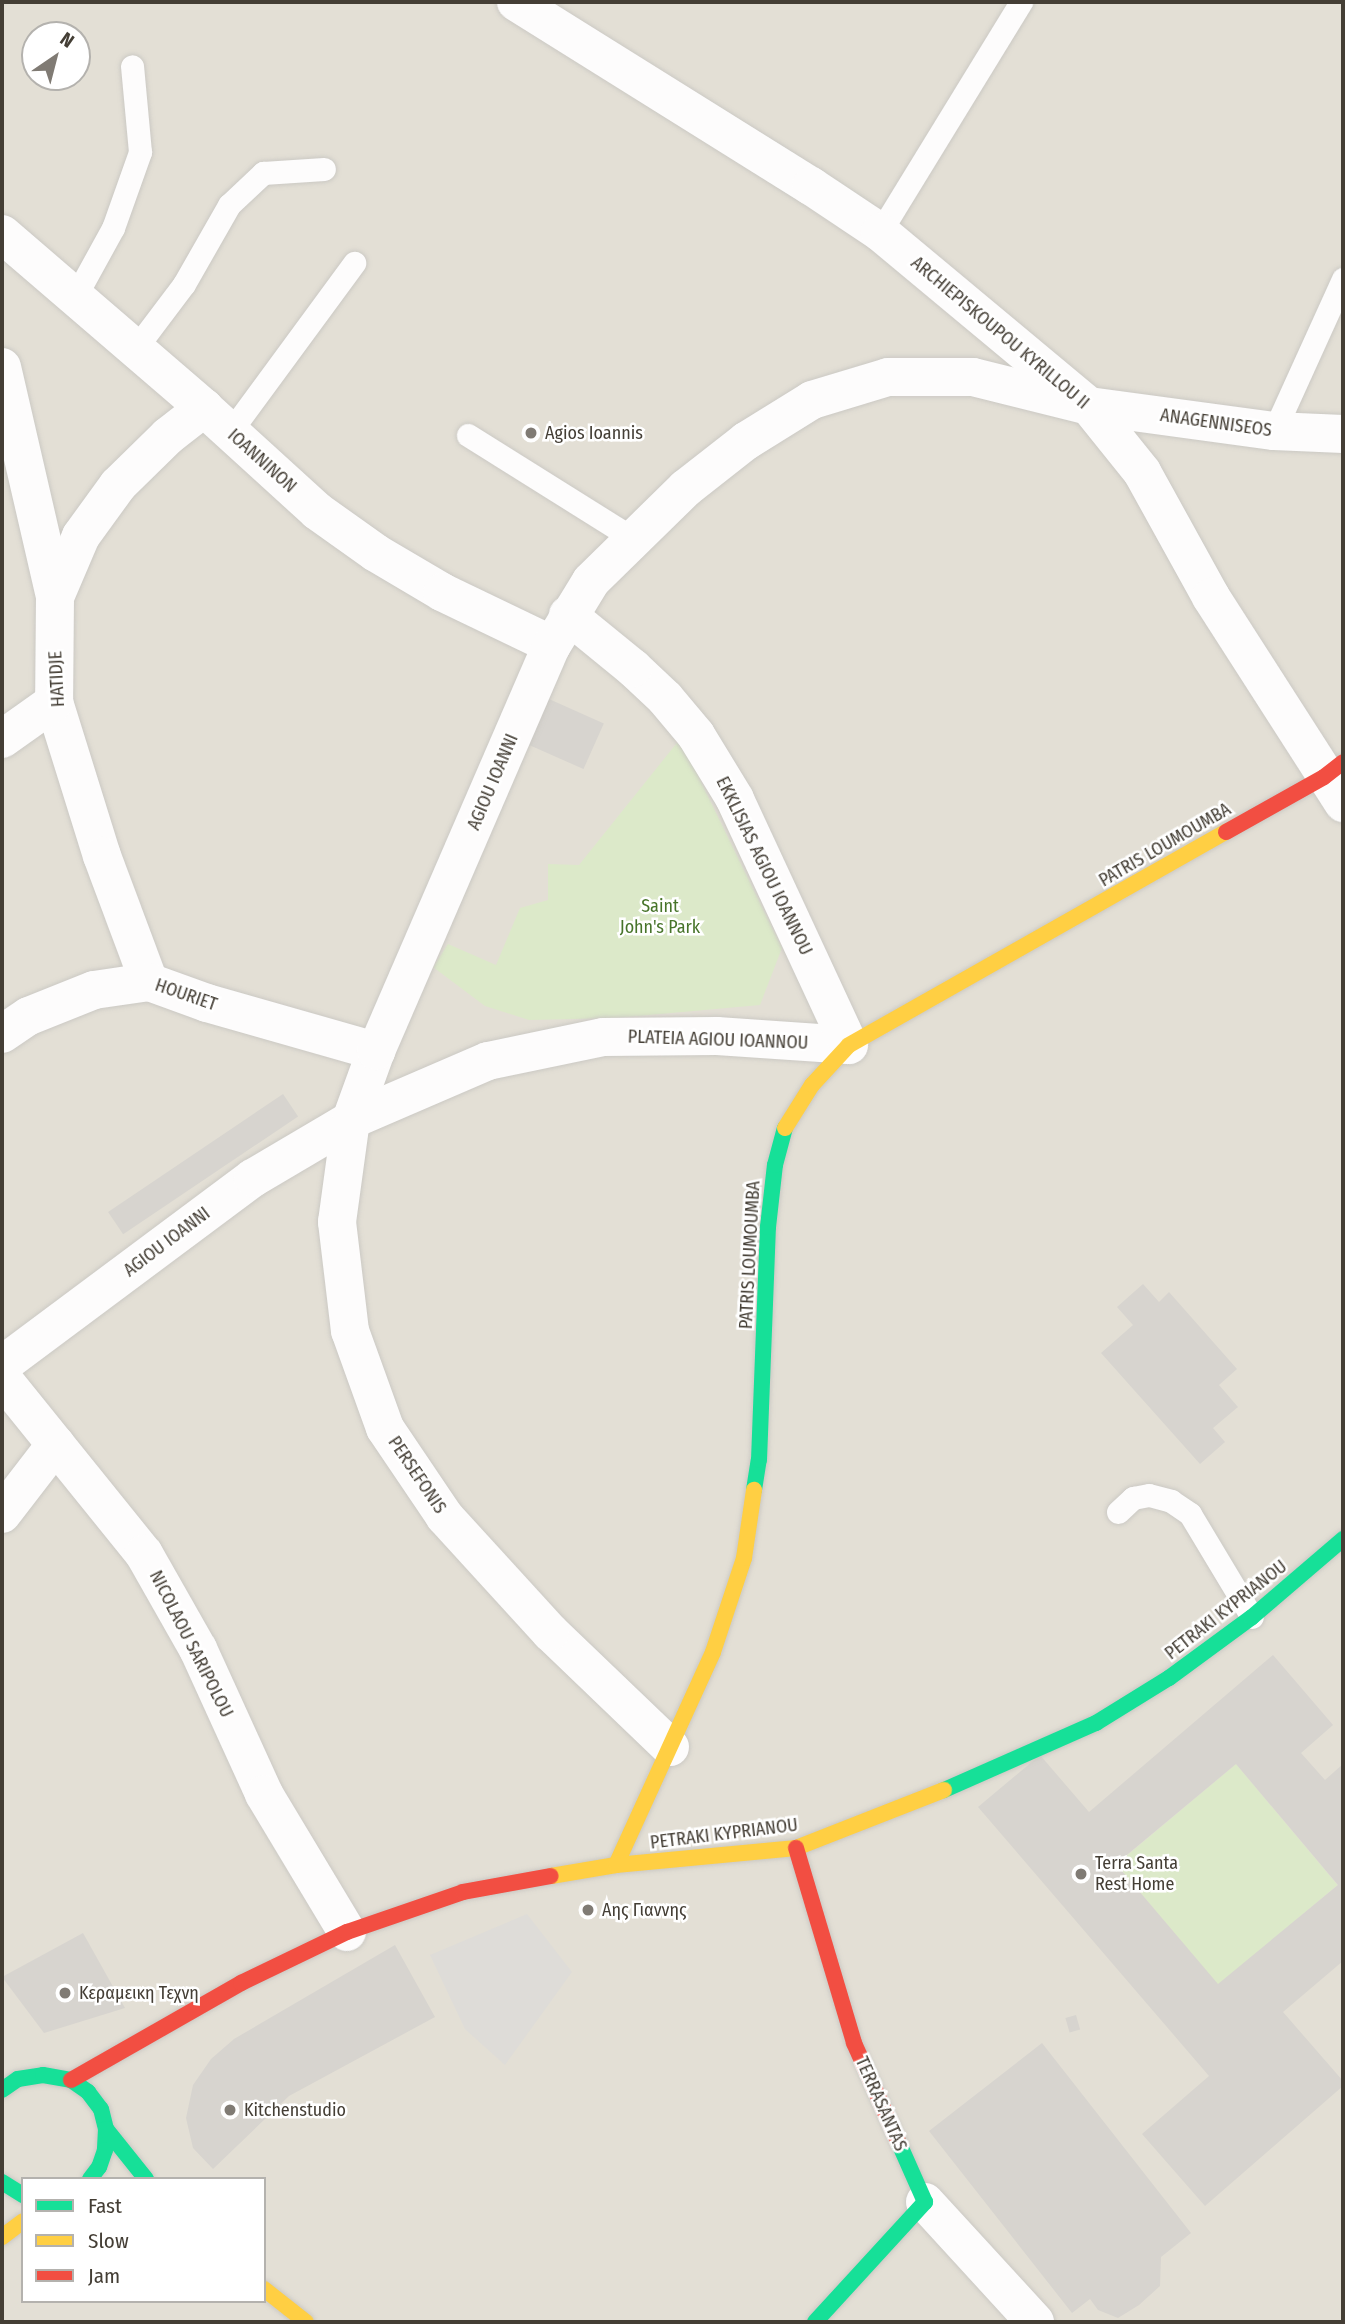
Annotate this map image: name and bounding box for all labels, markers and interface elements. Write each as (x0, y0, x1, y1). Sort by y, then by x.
north arrow (21, 21, 91, 91)
text: N (56, 27, 78, 53)
street label: ARCHIEPISKOUPOU KYRILLOU II (907, 252, 1093, 414)
street label: ANAGENNISEOS (1159, 404, 1273, 442)
place label: Agios Ioannis (545, 422, 643, 444)
street label: IOANNINON (223, 425, 301, 497)
marker: Agios Ioannis (523, 425, 539, 441)
street label: HATIDJE (45, 650, 69, 708)
street label: AGIOU IOANNI (463, 731, 523, 833)
street label: EKKLISIAS AGIOU IOANNOU (711, 773, 817, 959)
street label: PATRIS LOUMOUMBA (1095, 799, 1235, 891)
park label: Saint John's Park (620, 896, 700, 939)
street label: HOURIET (152, 974, 220, 1016)
street label: PLATEIA AGIOU IOANNOU (627, 1026, 809, 1054)
street label: PATRIS LOUMOUMBA (735, 1180, 765, 1330)
street label: AGIOU IOANNI (120, 1203, 214, 1281)
street label: PERSEFONIS (383, 1432, 451, 1518)
street label: PETRAKI KYPRIANOU (1161, 1556, 1291, 1664)
street label: NICOLAOU SARIPOLOU (145, 1567, 237, 1721)
street label: PETRAKI KYPRIANOU (649, 1814, 799, 1854)
place label: Terra Santa Rest Home (1095, 1853, 1178, 1896)
marker: Terra Santa Rest Home (1073, 1866, 1089, 1882)
place label: Αης Γιαννης (602, 1899, 687, 1921)
marker: Αης Γιαννης (580, 1902, 596, 1918)
place label: Κεραμεικη Τεχνη (79, 1982, 199, 2004)
marker: Κεραμεικη Τεχνη (57, 1985, 73, 2001)
street label: TERRASANTAS (851, 2054, 911, 2154)
place label: Kitchenstudio (244, 2099, 346, 2121)
marker: Kitchenstudio (222, 2102, 238, 2118)
legend (21, 2177, 266, 2303)
text: Fast (88, 2193, 122, 2219)
text: Slow (88, 2228, 129, 2254)
text: Jam (88, 2263, 120, 2289)

